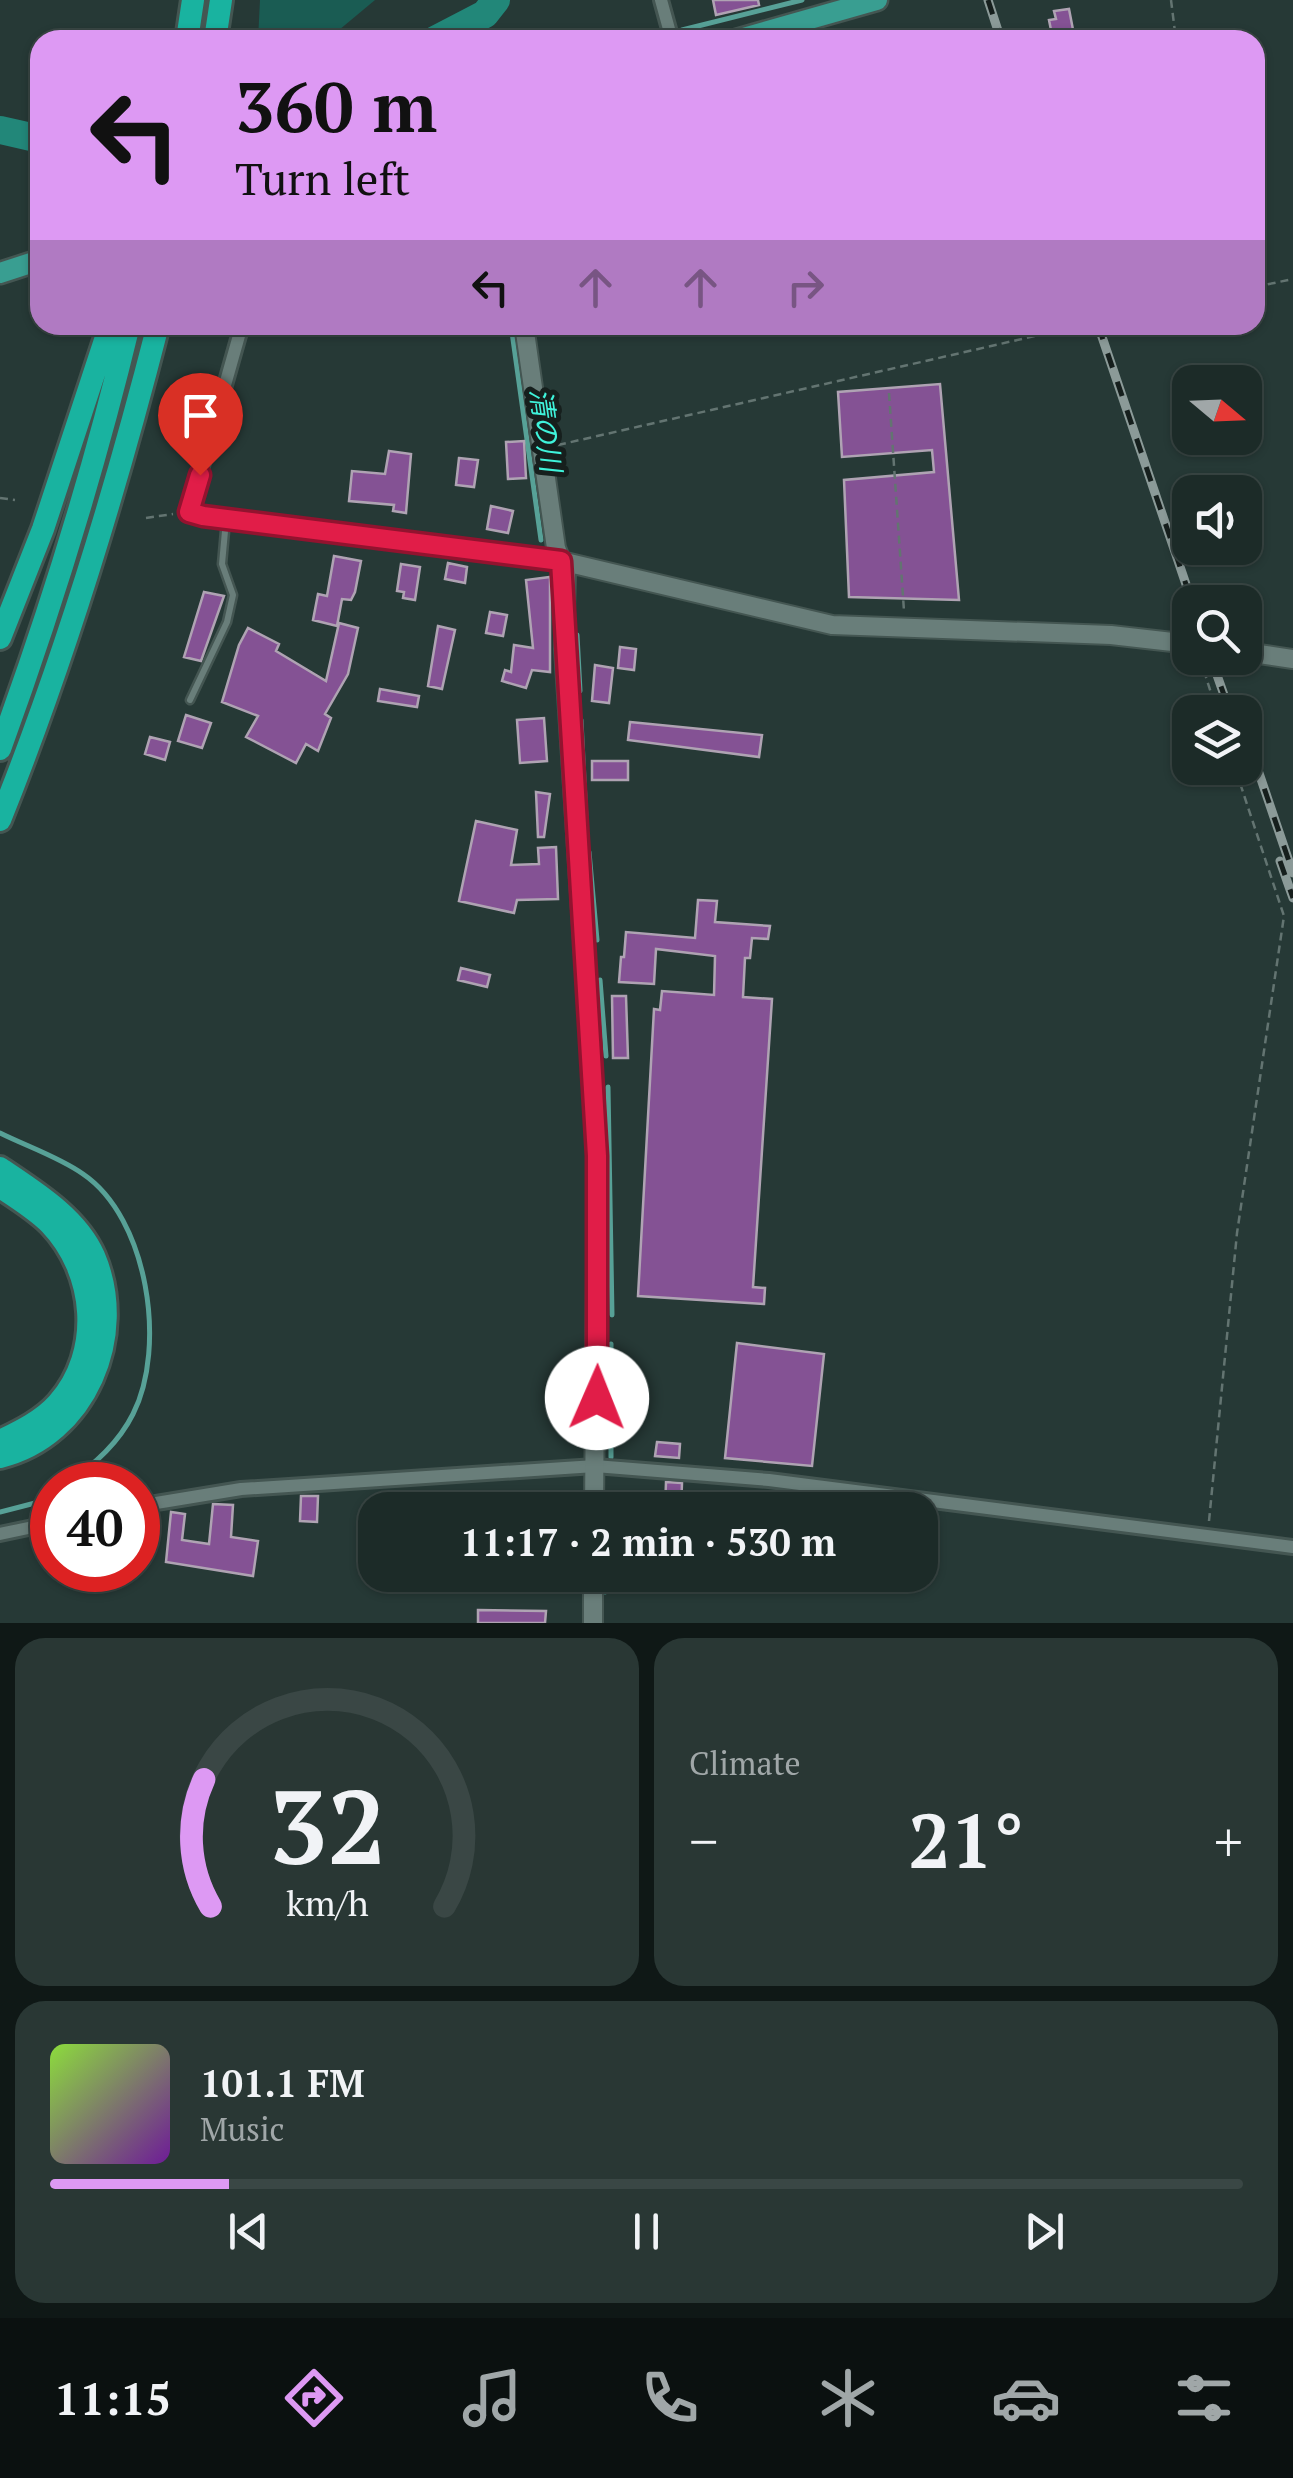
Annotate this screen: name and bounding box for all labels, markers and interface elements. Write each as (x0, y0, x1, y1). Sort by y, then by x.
text: 360 m (235, 59, 437, 152)
icon: left (70, 70, 200, 200)
text: Turn left (235, 148, 410, 208)
icon: left (463, 260, 518, 315)
icon: ahead (568, 260, 623, 315)
icon: ahead (673, 260, 728, 315)
icon: right (778, 260, 833, 315)
north arrow (1172, 365, 1262, 455)
map controls (1172, 365, 1262, 785)
pin (158, 373, 243, 476)
water label: 清の川 (522, 386, 571, 477)
icon: arrive (173, 388, 228, 443)
button: sound (1172, 475, 1262, 565)
button: search (1172, 585, 1262, 675)
button: layers (1172, 695, 1262, 785)
position arrow (545, 1346, 649, 1450)
speed limit sign: 40 (30, 1462, 160, 1592)
text: 11:17 · 2 min · 530 m (460, 1517, 836, 1567)
text: Climate (689, 1742, 801, 1784)
text: 32 (268, 1756, 386, 1894)
text: 21° (908, 1790, 1024, 1889)
text: − (689, 1804, 718, 1877)
text: + (1214, 1804, 1243, 1877)
text: km/h (286, 1879, 368, 1926)
text: 101.1 FM (200, 2058, 365, 2108)
text: Music (200, 2108, 285, 2150)
icon: previous (221, 2204, 276, 2259)
icon: pause (619, 2204, 674, 2259)
icon: next (1017, 2204, 1072, 2259)
icon: directions (279, 2363, 349, 2433)
icon: music (457, 2363, 527, 2433)
icon: phone (635, 2363, 705, 2433)
icon: climate (813, 2363, 883, 2433)
icon: car (991, 2363, 1061, 2433)
icon: filters (1169, 2363, 1239, 2433)
text: 11:15 (54, 2368, 171, 2428)

